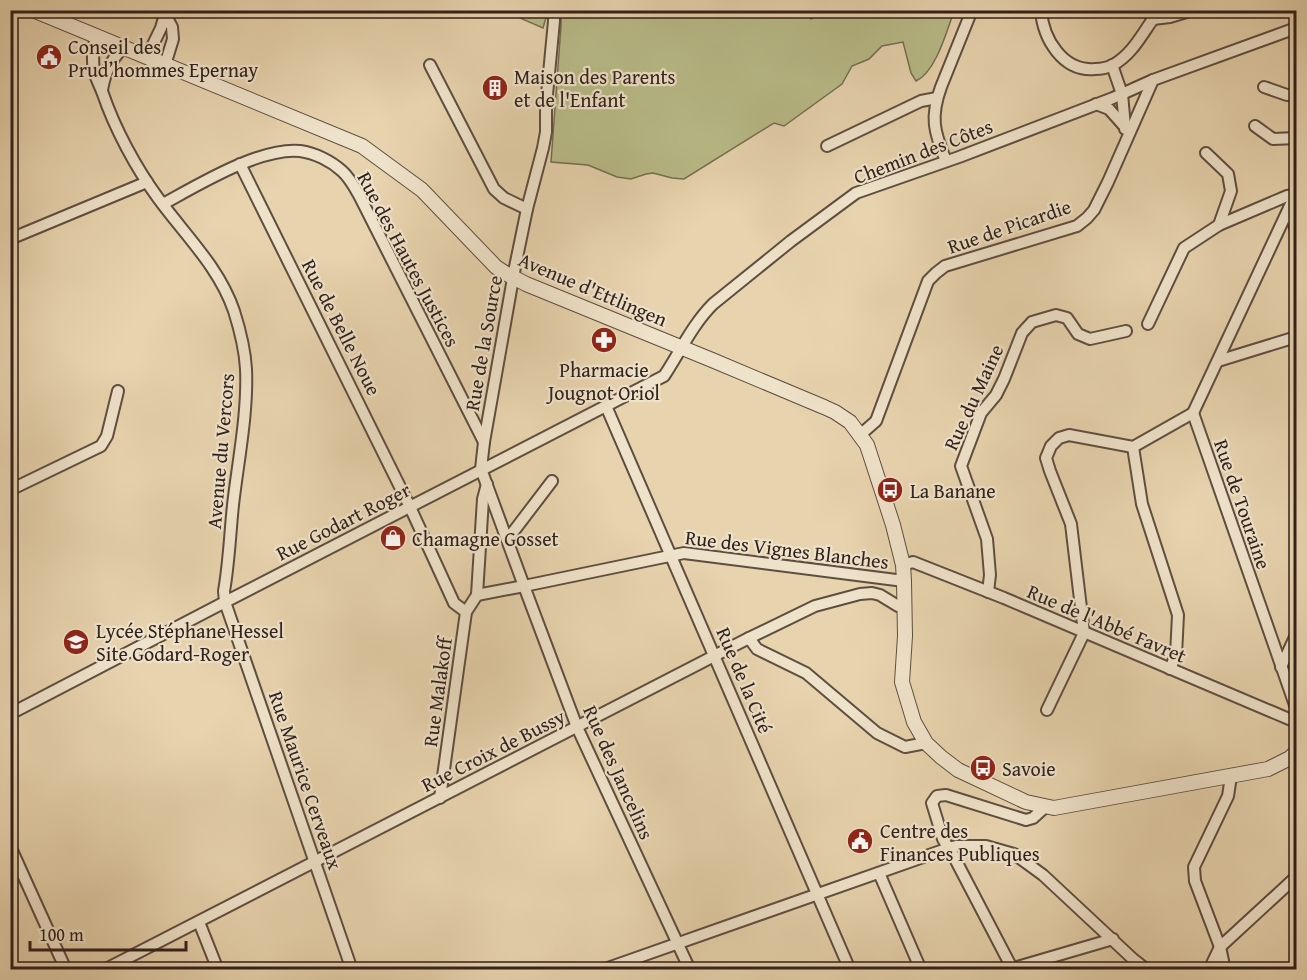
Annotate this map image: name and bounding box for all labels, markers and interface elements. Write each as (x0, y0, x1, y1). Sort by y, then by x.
place label: Conseil des Prud’hommes Epernay (68, 32, 258, 84)
public building icon: Conseil des Prud’hommes Epernay (34, 42, 64, 72)
place label: Maison des Parents et de l'Enfant (514, 62, 675, 114)
building icon: Maison des Parents et de l'Enfant (480, 73, 510, 103)
street label: Chemin des Côtes (849, 111, 997, 191)
street label: Rue des Hautes Justices (350, 166, 468, 352)
street label: Rue de Picardie (943, 191, 1075, 261)
street label: Avenue d'Ettlingen (514, 245, 672, 333)
street label: Rue de Belle Noue (295, 254, 389, 400)
street label: Rue de la Source (457, 273, 509, 413)
pharmacy icon: Pharmacie Jougnot Oriol (589, 325, 619, 355)
street label: Rue du Maine (936, 339, 1010, 455)
place label: Pharmacie Jougnot Oriol (545, 355, 660, 407)
street label: Avenue du Vercors (199, 372, 241, 530)
street label: Rue de Touraine (1207, 435, 1279, 573)
street label: Rue Godart Roger (271, 475, 415, 567)
bus stop icon: La Banane (875, 475, 905, 505)
place label: La Banane (910, 476, 996, 505)
street label: Rue des Vignes Blanches (684, 522, 891, 576)
shop icon: Chamagne Gosset (378, 523, 408, 553)
place label: Chamagne Gosset (412, 524, 559, 553)
street label: Rue de l'Abbé Favret (1023, 576, 1191, 670)
place label: Lycée Stéphane Hessel Site Godard-Roger (96, 616, 284, 668)
street label: Rue de la Cité (710, 622, 780, 738)
school or university icon: Lycée Stéphane Hessel Site Godard-Roger (61, 627, 91, 657)
street label: Rue Malakoff (415, 633, 459, 748)
street label: Rue Maurice Cerveaux (262, 687, 350, 874)
street label: Rue des Jancelins (576, 700, 662, 844)
street label: Rue Croix de Bussy (416, 701, 570, 799)
bus stop icon: Savoie (968, 753, 998, 783)
place label: Savoie (1002, 754, 1056, 783)
place label: Centre des Finances Publiques (880, 816, 1040, 868)
public building icon: Centre des Finances Publiques (845, 826, 875, 856)
scale bar (30, 914, 186, 952)
text: 100 m (39, 921, 84, 948)

